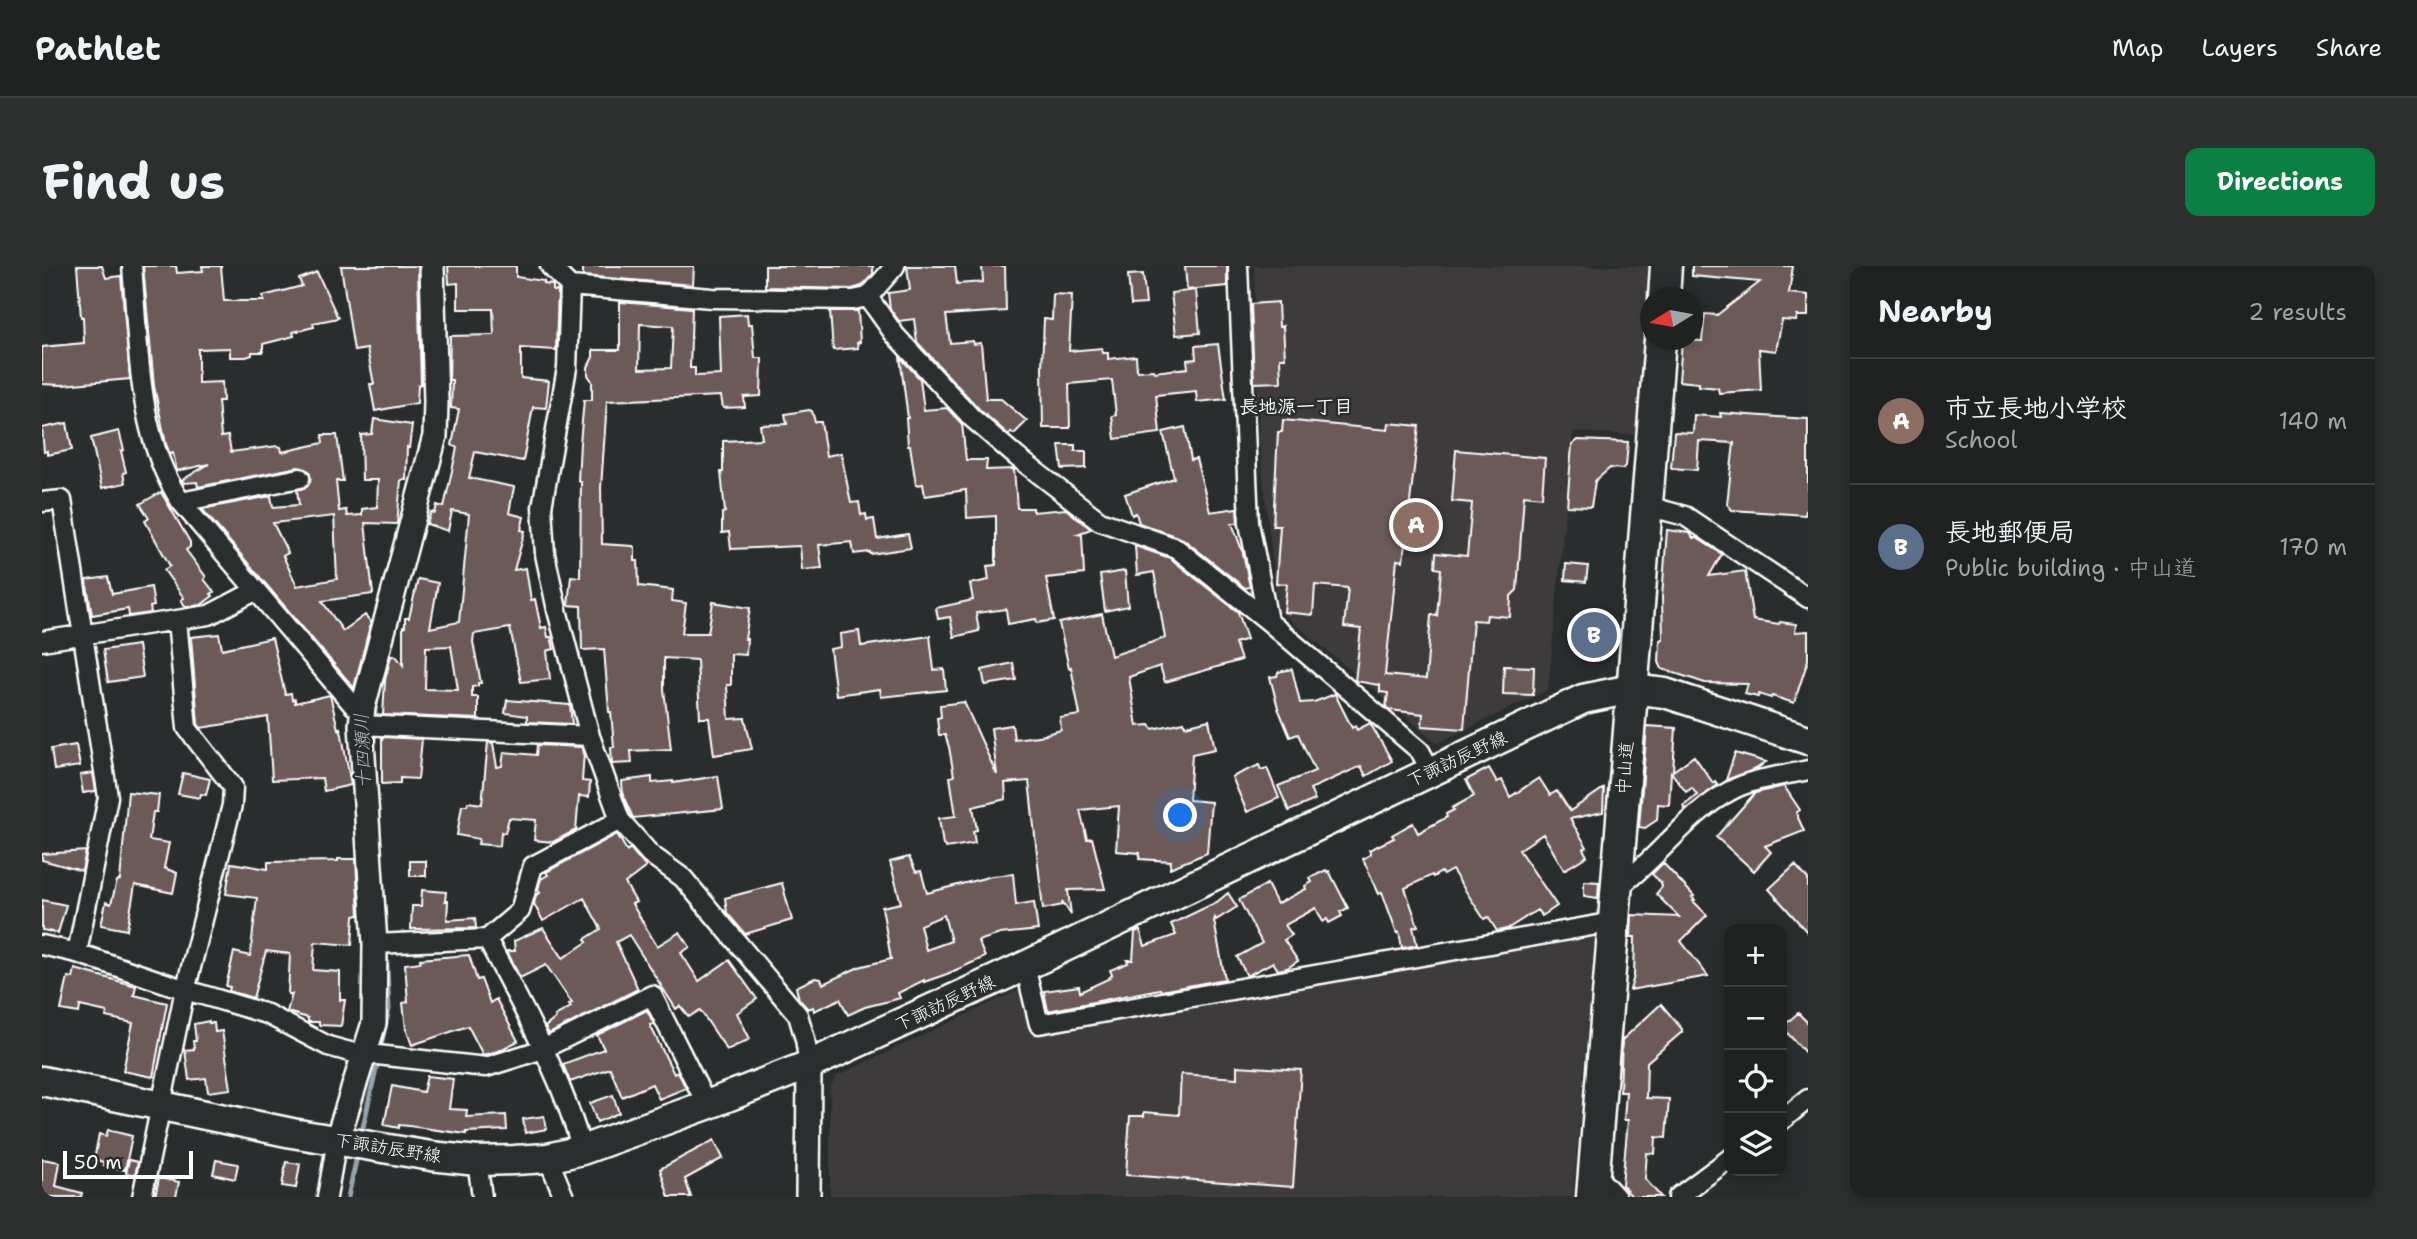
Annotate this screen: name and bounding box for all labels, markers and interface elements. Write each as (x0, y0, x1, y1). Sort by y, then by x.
text: Pathlet (35, 26, 161, 71)
text: Map (2112, 32, 2163, 64)
text: Layers (2201, 32, 2278, 64)
text: Share (2316, 32, 2382, 64)
button: Directions (2185, 148, 2375, 216)
text: Find us (42, 149, 225, 215)
north arrow (1640, 287, 1703, 350)
text: Nearby (1878, 291, 1993, 332)
text: 2 results (2248, 297, 2347, 327)
text: 市立長地小学校 (1945, 390, 2127, 425)
district label: 長地源一丁目 (1239, 394, 1353, 419)
text: A (1892, 406, 1910, 436)
text: 140 m (2279, 406, 2347, 436)
text: School (1945, 425, 2017, 455)
pin: A (1393, 499, 1439, 551)
text: 長地郵便局 (1945, 514, 2075, 549)
text: B (1894, 532, 1908, 562)
text: 170 m (2279, 532, 2347, 562)
text: Public building · 中山道 (1945, 553, 2196, 583)
pin: B (1571, 609, 1617, 661)
water label: 十四瀬川 (349, 713, 376, 789)
street label: 下諏訪辰野線 (1403, 725, 1511, 793)
street label: 中山道 (1611, 740, 1639, 796)
your location (1163, 798, 1197, 832)
map controls (1724, 924, 1787, 1176)
button: + (1724, 924, 1787, 987)
street label: 下諏訪辰野線 (891, 969, 999, 1037)
button: − (1724, 987, 1787, 1050)
button: locate (1724, 1050, 1787, 1113)
button: layers (1724, 1113, 1787, 1176)
street label: 下諏訪辰野線 (333, 1128, 443, 1168)
scale bar (63, 1148, 192, 1180)
text: 50 m (74, 1150, 122, 1175)

